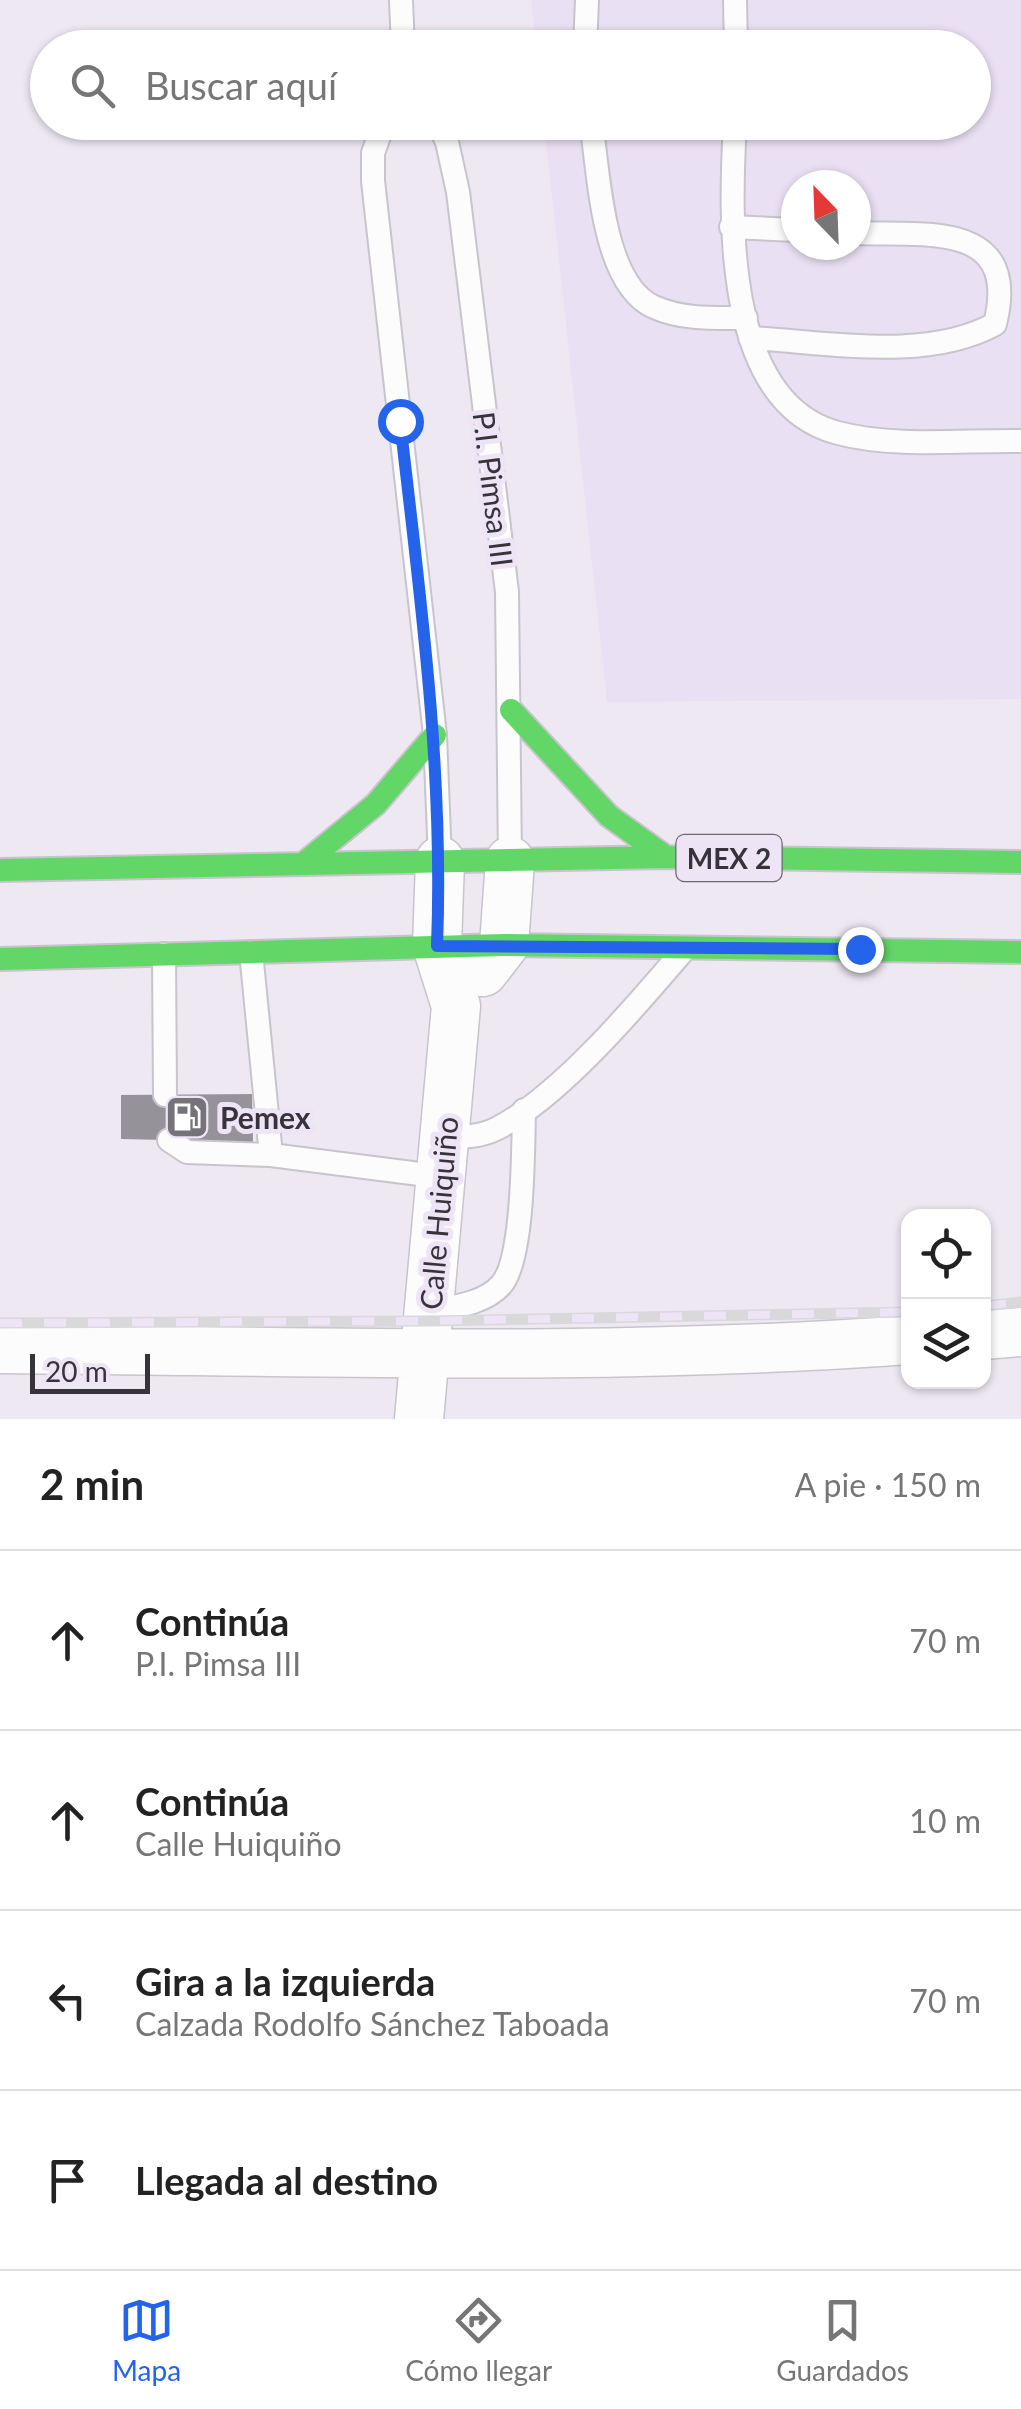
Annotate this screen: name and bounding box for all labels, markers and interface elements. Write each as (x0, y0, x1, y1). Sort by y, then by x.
search box (30, 30, 991, 140)
icon: search (65, 58, 120, 113)
text: Buscar aquí (145, 62, 337, 108)
north arrow (781, 170, 871, 260)
route start (378, 399, 424, 445)
street label: P.I. Pimsa III (467, 409, 521, 569)
road number: MEX 2 (676, 835, 782, 881)
route end (838, 927, 884, 973)
fuel station icon: Pemex (164, 1094, 210, 1140)
place label: Pemex (220, 1099, 311, 1135)
street label: Calle Huiquiño (412, 1115, 464, 1311)
map controls (901, 1209, 991, 1389)
button: locate (901, 1209, 991, 1299)
button: layers (901, 1299, 991, 1389)
scale bar (30, 1349, 150, 1394)
text: 20 m (45, 1354, 108, 1388)
text: 2 min (40, 1459, 144, 1509)
text: A pie · 150 m (795, 1465, 981, 1504)
text: Continúa (135, 1598, 289, 1644)
icon: ahead (40, 1613, 95, 1668)
text: 70 m (909, 1621, 981, 1660)
text: P.I. Pimsa III (135, 1644, 301, 1683)
text: Continúa (135, 1778, 289, 1824)
icon: ahead (40, 1793, 95, 1848)
text: 10 m (909, 1801, 981, 1840)
text: Calle Huiquiño (135, 1824, 342, 1863)
text: Gira a la izquierda (135, 1958, 435, 2004)
icon: left (40, 1973, 95, 2028)
text: 70 m (909, 1981, 981, 2020)
text: Calzada Rodolfo Sánchez Taboada (135, 2004, 610, 2043)
icon: arrive (40, 2153, 95, 2208)
text: Llegada al destino (135, 2157, 438, 2203)
tab: Mapa (112, 2293, 181, 2387)
tab: Cómo llegar (405, 2293, 552, 2387)
tab: Guardados (776, 2293, 909, 2387)

